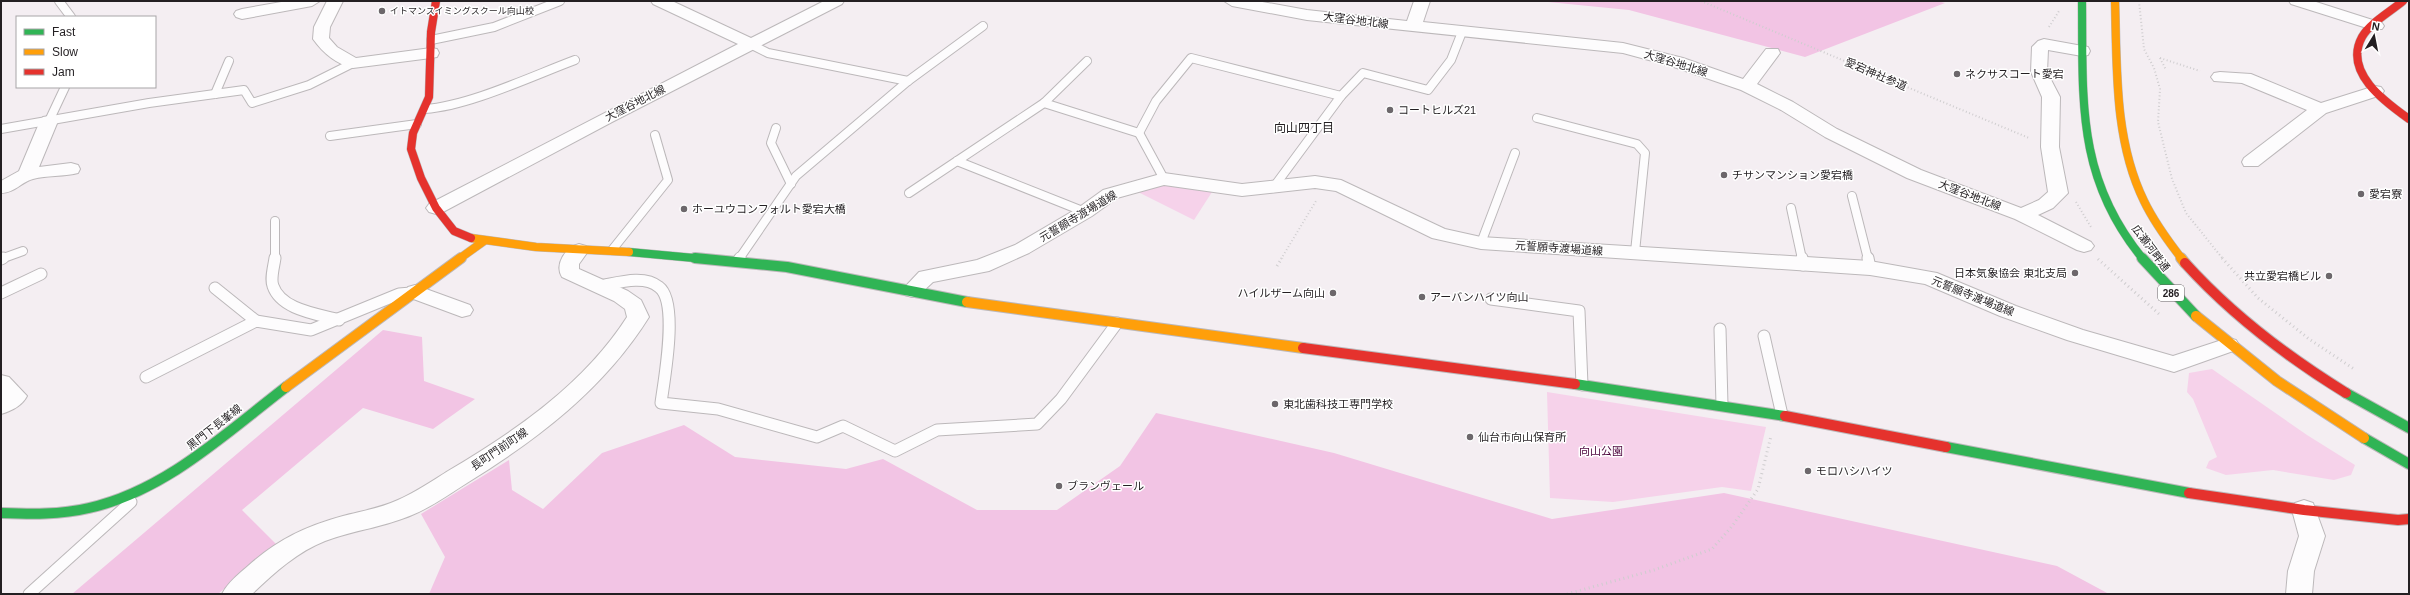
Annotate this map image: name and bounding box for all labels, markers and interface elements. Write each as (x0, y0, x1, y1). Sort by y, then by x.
marker: イトマンスイミングスクール向山校 (377, 6, 387, 16)
place label: イトマンスイミングスクール向山校 (390, 6, 534, 16)
street label: 大窪谷地北線 (1323, 10, 1389, 30)
legend (16, 16, 156, 88)
north arrow (2354, 16, 2394, 56)
text: N (2371, 20, 2381, 33)
text: Fast (52, 25, 76, 39)
text: Slow (52, 45, 78, 59)
street label: 大窪谷地北線 (1643, 48, 1709, 78)
street label: 愛宕神社参道 (1843, 56, 1909, 92)
text: Jam (52, 65, 75, 79)
place label: ネクサスコート愛宕 (1965, 68, 2064, 80)
marker: ネクサスコート愛宕 (1952, 69, 1962, 79)
street label: 大窪谷地北線 (603, 83, 667, 123)
place label: コートヒルズ21 (1398, 104, 1476, 116)
marker: コートヒルズ21 (1385, 105, 1395, 115)
district label: 向山四丁目 (1274, 121, 1334, 135)
place label: チサンマンション愛宕橋 (1732, 169, 1853, 181)
marker: チサンマンション愛宕橋 (1719, 170, 1729, 180)
street label: 大窪谷地北線 (1937, 178, 2003, 212)
street label: 元誓願寺渡場道線 (1037, 188, 1119, 244)
place label: 愛宕寮 (2369, 188, 2402, 200)
marker: 愛宕寮 (2356, 189, 2366, 199)
place label: ホーユウコンフォルト愛宕大橋 (692, 203, 846, 215)
marker: ホーユウコンフォルト愛宕大橋 (679, 204, 689, 214)
street label: 広瀬河畔通 (2130, 222, 2172, 274)
street label: 元誓願寺渡場道線 (1515, 239, 1603, 257)
place label: 日本気象協会 東北支局 (1954, 267, 2067, 279)
marker: 日本気象協会 東北支局 (2070, 268, 2080, 278)
place label: 共立愛宕橋ビル (2244, 270, 2321, 282)
marker: 共立愛宕橋ビル (2324, 271, 2334, 281)
street label: 元誓願寺渡場道線 (1930, 274, 2016, 318)
road number: 286 (2158, 285, 2184, 301)
place label: ハイルザーム向山 (1238, 287, 1325, 299)
marker: ハイルザーム向山 (1328, 288, 1338, 298)
place label: アーバンハイツ向山 (1430, 291, 1529, 303)
marker: アーバンハイツ向山 (1417, 292, 1427, 302)
place label: 東北歯科技工専門学校 (1283, 398, 1393, 410)
marker: 東北歯科技工専門学校 (1270, 399, 1280, 409)
street label: 黒門下長峯線 (184, 402, 244, 452)
street label: 長町門前町線 (468, 426, 530, 472)
place label: 仙台市向山保育所 (1478, 431, 1567, 443)
marker: 仙台市向山保育所 (1465, 432, 1475, 442)
park label: 向山公園 (1579, 445, 1623, 457)
place label: モロハシハイツ (1816, 465, 1892, 477)
marker: モロハシハイツ (1803, 466, 1813, 476)
place label: ブランヴェール (1067, 480, 1144, 492)
marker: ブランヴェール (1054, 481, 1064, 491)

